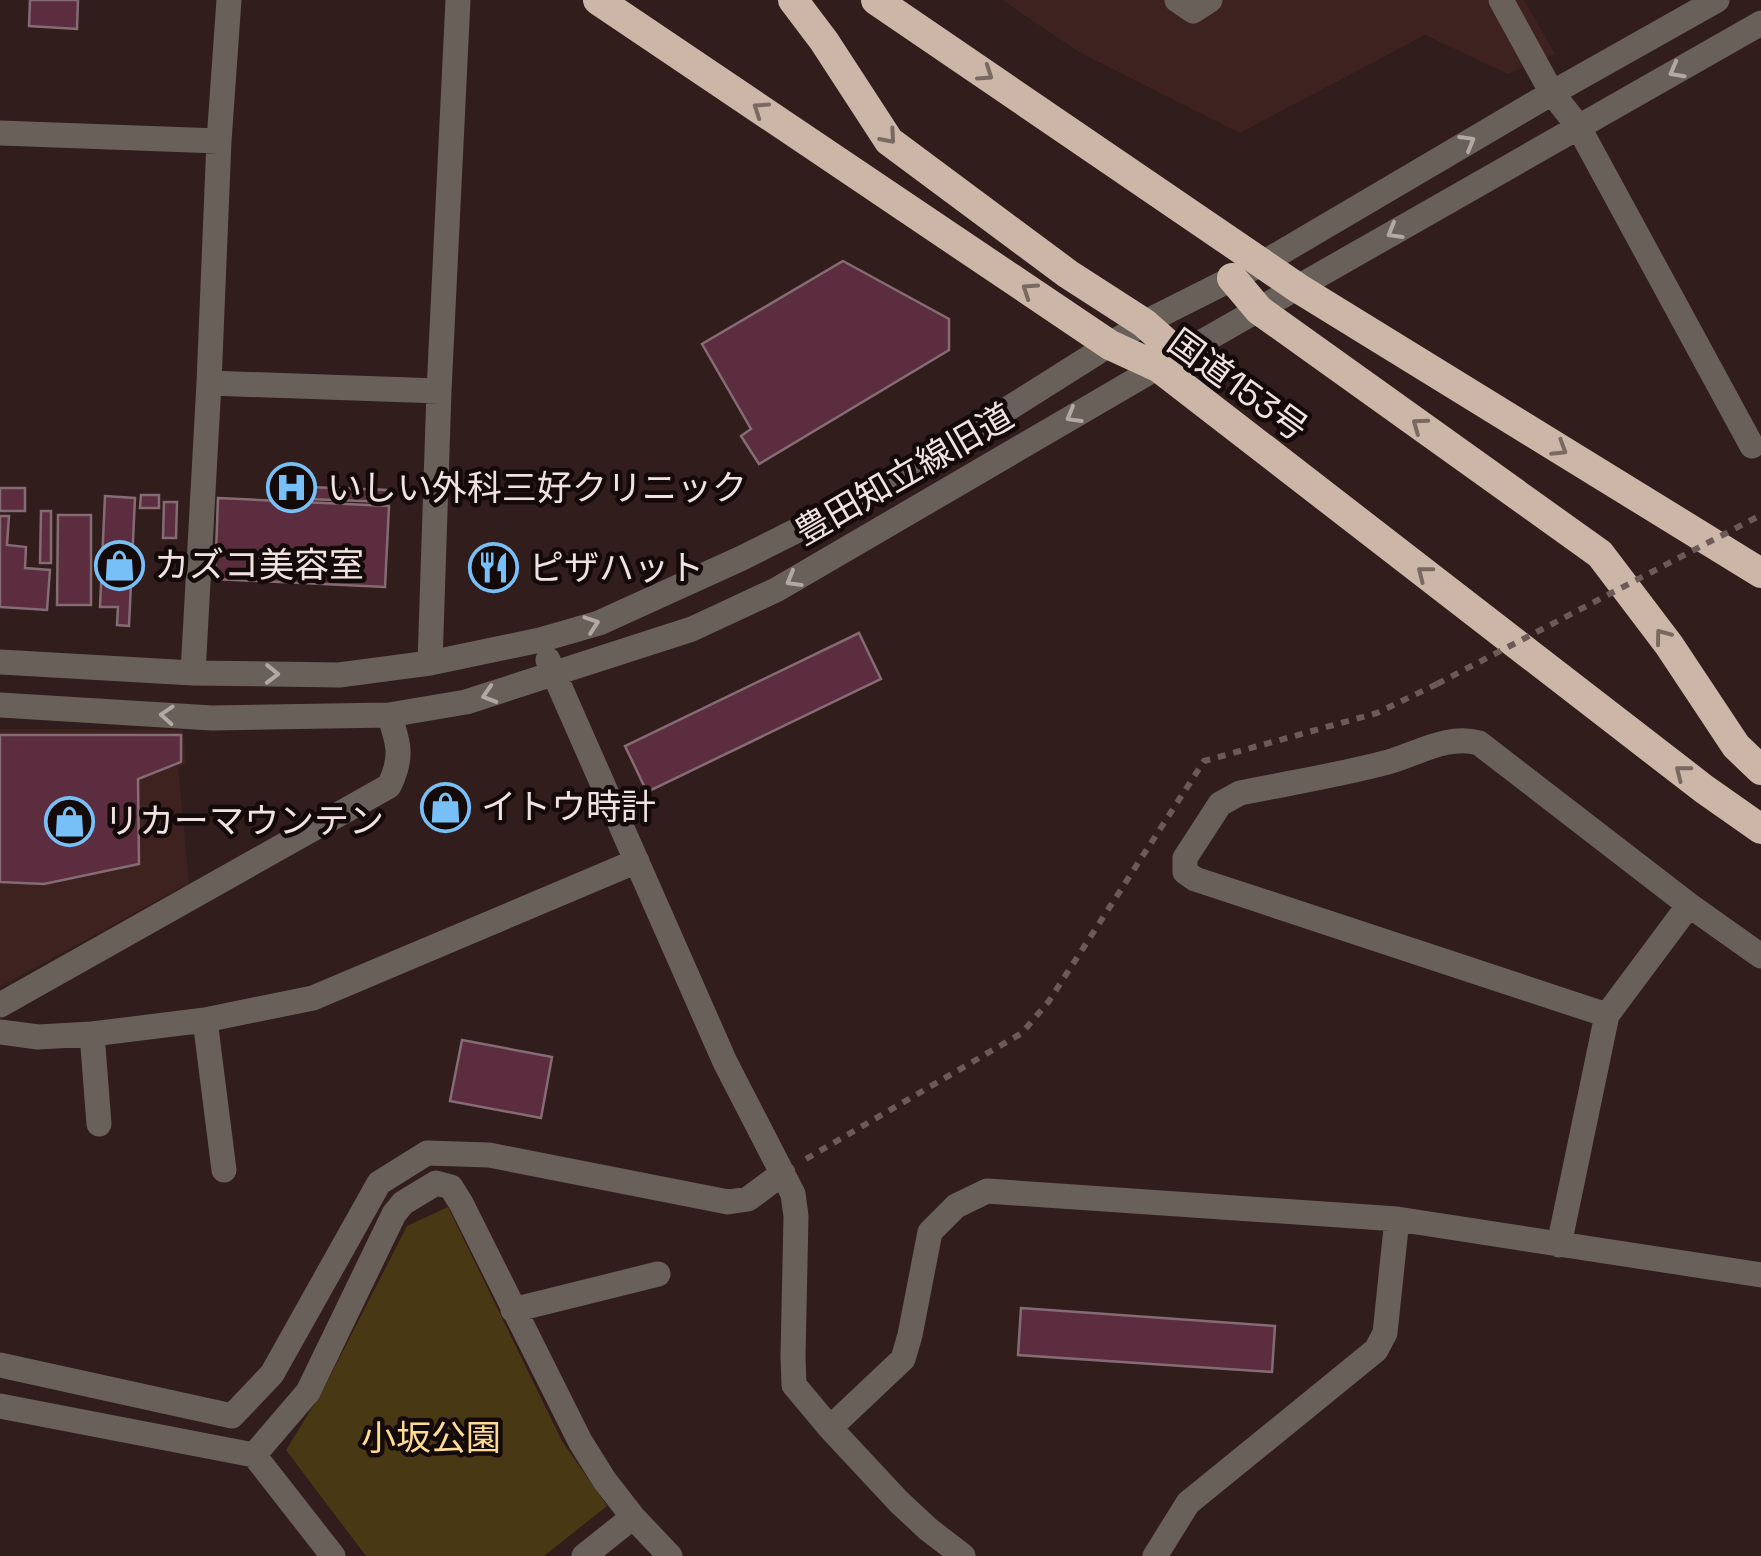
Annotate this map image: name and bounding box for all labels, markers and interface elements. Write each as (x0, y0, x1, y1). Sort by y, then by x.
one-way arrow (1669, 58, 1687, 78)
one-way arrow (975, 62, 993, 81)
one-way arrow (752, 102, 770, 121)
one-way arrow (877, 125, 895, 144)
one-way arrow (1457, 135, 1475, 154)
one-way arrow (1387, 220, 1405, 240)
one-way arrow (1022, 284, 1041, 302)
street label: 国道153号 (1160, 320, 1316, 450)
street label: 豊田知立線旧道 (787, 394, 1021, 554)
one-way arrow (1066, 404, 1084, 423)
one-way arrow (1411, 419, 1430, 437)
one-way arrow (1549, 436, 1567, 455)
hospital icon: いしい外科三好クリニック (266, 462, 318, 514)
place label: いしい外科三好クリニック (327, 466, 747, 510)
shop icon: カズコ美容室 (93, 539, 145, 591)
restaurant icon: ピザハット (468, 542, 520, 594)
place label: カズコ美容室 (154, 543, 364, 587)
place label: ピザハット (529, 546, 704, 590)
one-way arrow (785, 568, 803, 587)
one-way arrow (1418, 568, 1436, 585)
one-way arrow (582, 616, 599, 636)
one-way arrow (1656, 629, 1673, 647)
one-way arrow (265, 664, 281, 685)
one-way arrow (482, 683, 499, 704)
one-way arrow (158, 705, 174, 727)
one-way arrow (1675, 767, 1693, 784)
shop icon: イトウ時計 (420, 781, 472, 833)
place label: イトウ時計 (481, 785, 656, 829)
shop icon: リカーマウンテン (43, 795, 95, 847)
place label: リカーマウンテン (104, 799, 384, 843)
park label: 小坂公園 (361, 1416, 501, 1460)

